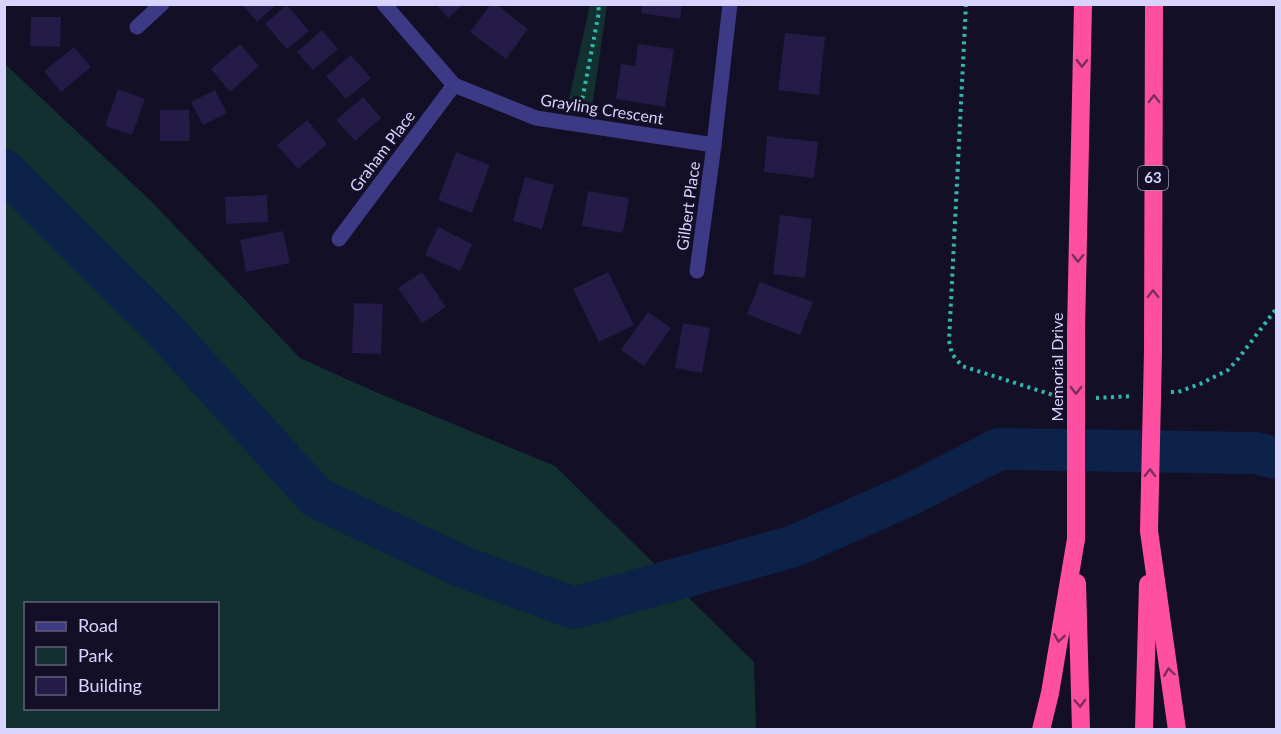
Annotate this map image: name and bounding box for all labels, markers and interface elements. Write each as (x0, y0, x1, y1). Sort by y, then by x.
one-way arrow (1076, 58, 1088, 67)
street label: Grayling Crescent (539, 89, 665, 128)
one-way arrow (1148, 94, 1160, 103)
street label: Graham Place (345, 106, 418, 195)
street label: Gilbert Place (672, 160, 703, 252)
road number: 63 (1138, 166, 1168, 190)
one-way arrow (1072, 253, 1084, 262)
one-way arrow (1147, 289, 1159, 298)
street label: Memorial Drive (1047, 313, 1066, 421)
one-way arrow (1070, 385, 1082, 394)
one-way arrow (1144, 468, 1157, 477)
legend (24, 602, 219, 710)
text: Road (78, 614, 118, 636)
one-way arrow (1054, 634, 1066, 643)
text: Park (78, 644, 114, 666)
one-way arrow (1164, 667, 1176, 676)
text: Building (78, 674, 142, 696)
one-way arrow (1074, 698, 1087, 707)

